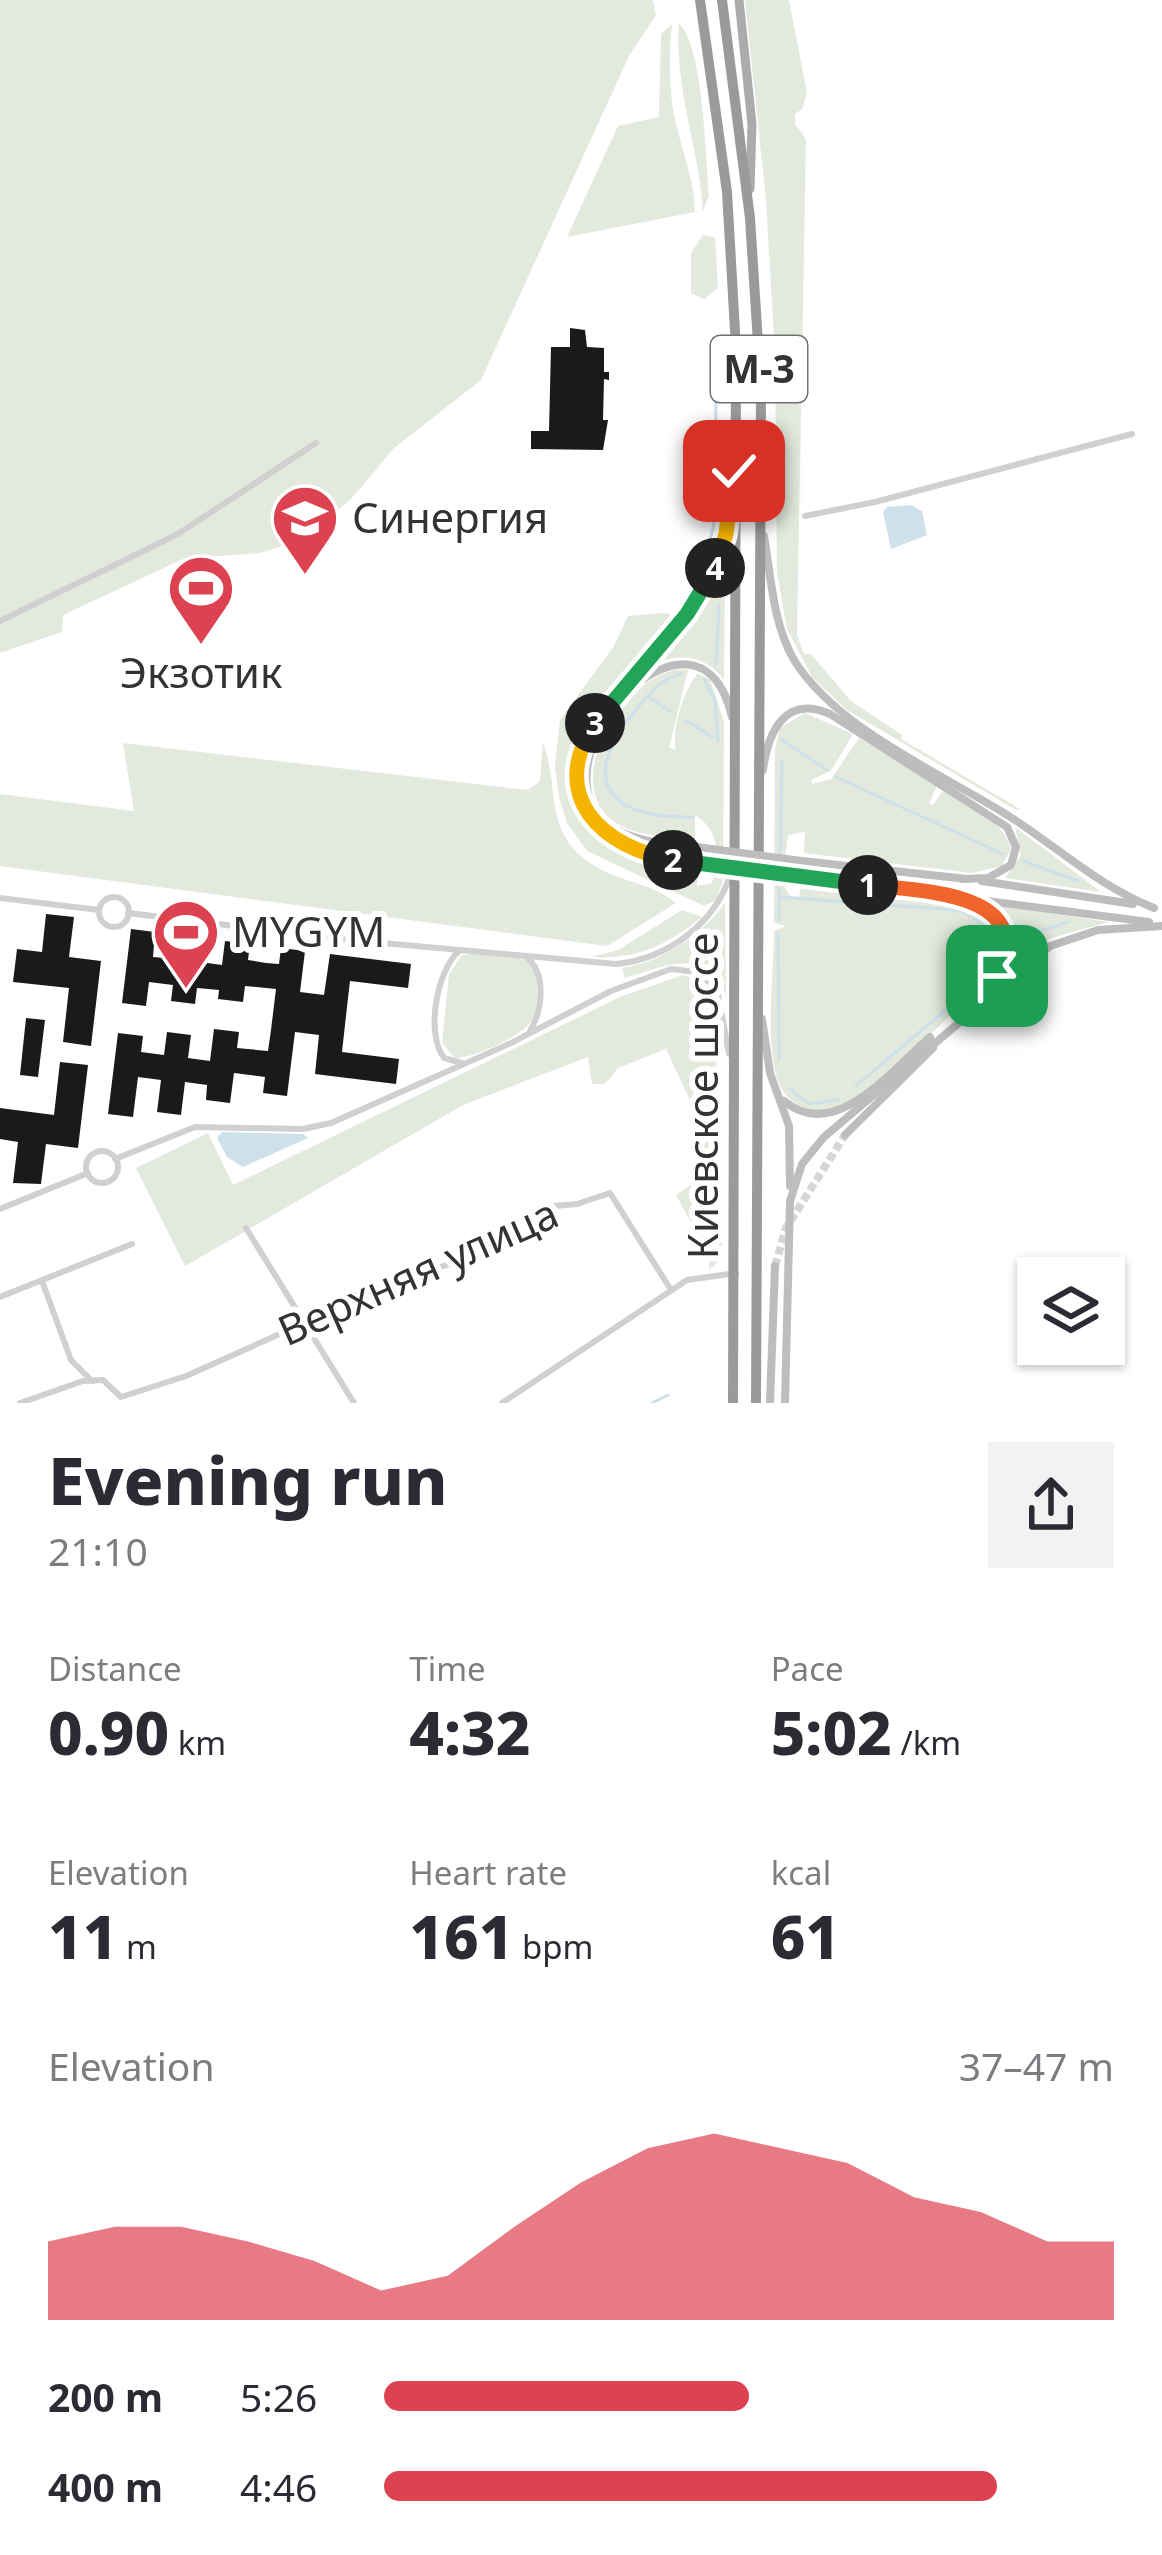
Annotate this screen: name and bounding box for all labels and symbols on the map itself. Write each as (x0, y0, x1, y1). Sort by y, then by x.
road number: М-3 (711, 336, 807, 402)
pin (683, 420, 785, 522)
school or university icon: Синергия (270, 483, 340, 577)
place label: Синергия (352, 488, 548, 545)
pin: 4 (685, 538, 745, 598)
sports icon: Экзотик (166, 553, 236, 647)
place label: Экзотик (120, 643, 282, 700)
pin: 3 (565, 693, 625, 753)
pin: 2 (643, 830, 703, 890)
pin: 1 (838, 855, 898, 915)
sports icon: MYGYM (151, 897, 221, 991)
place label: MYGYM (232, 902, 385, 959)
pin (946, 925, 1048, 1027)
street label: Киевское шоссе (673, 933, 730, 1259)
street label: Верхняя улица (268, 1183, 566, 1358)

